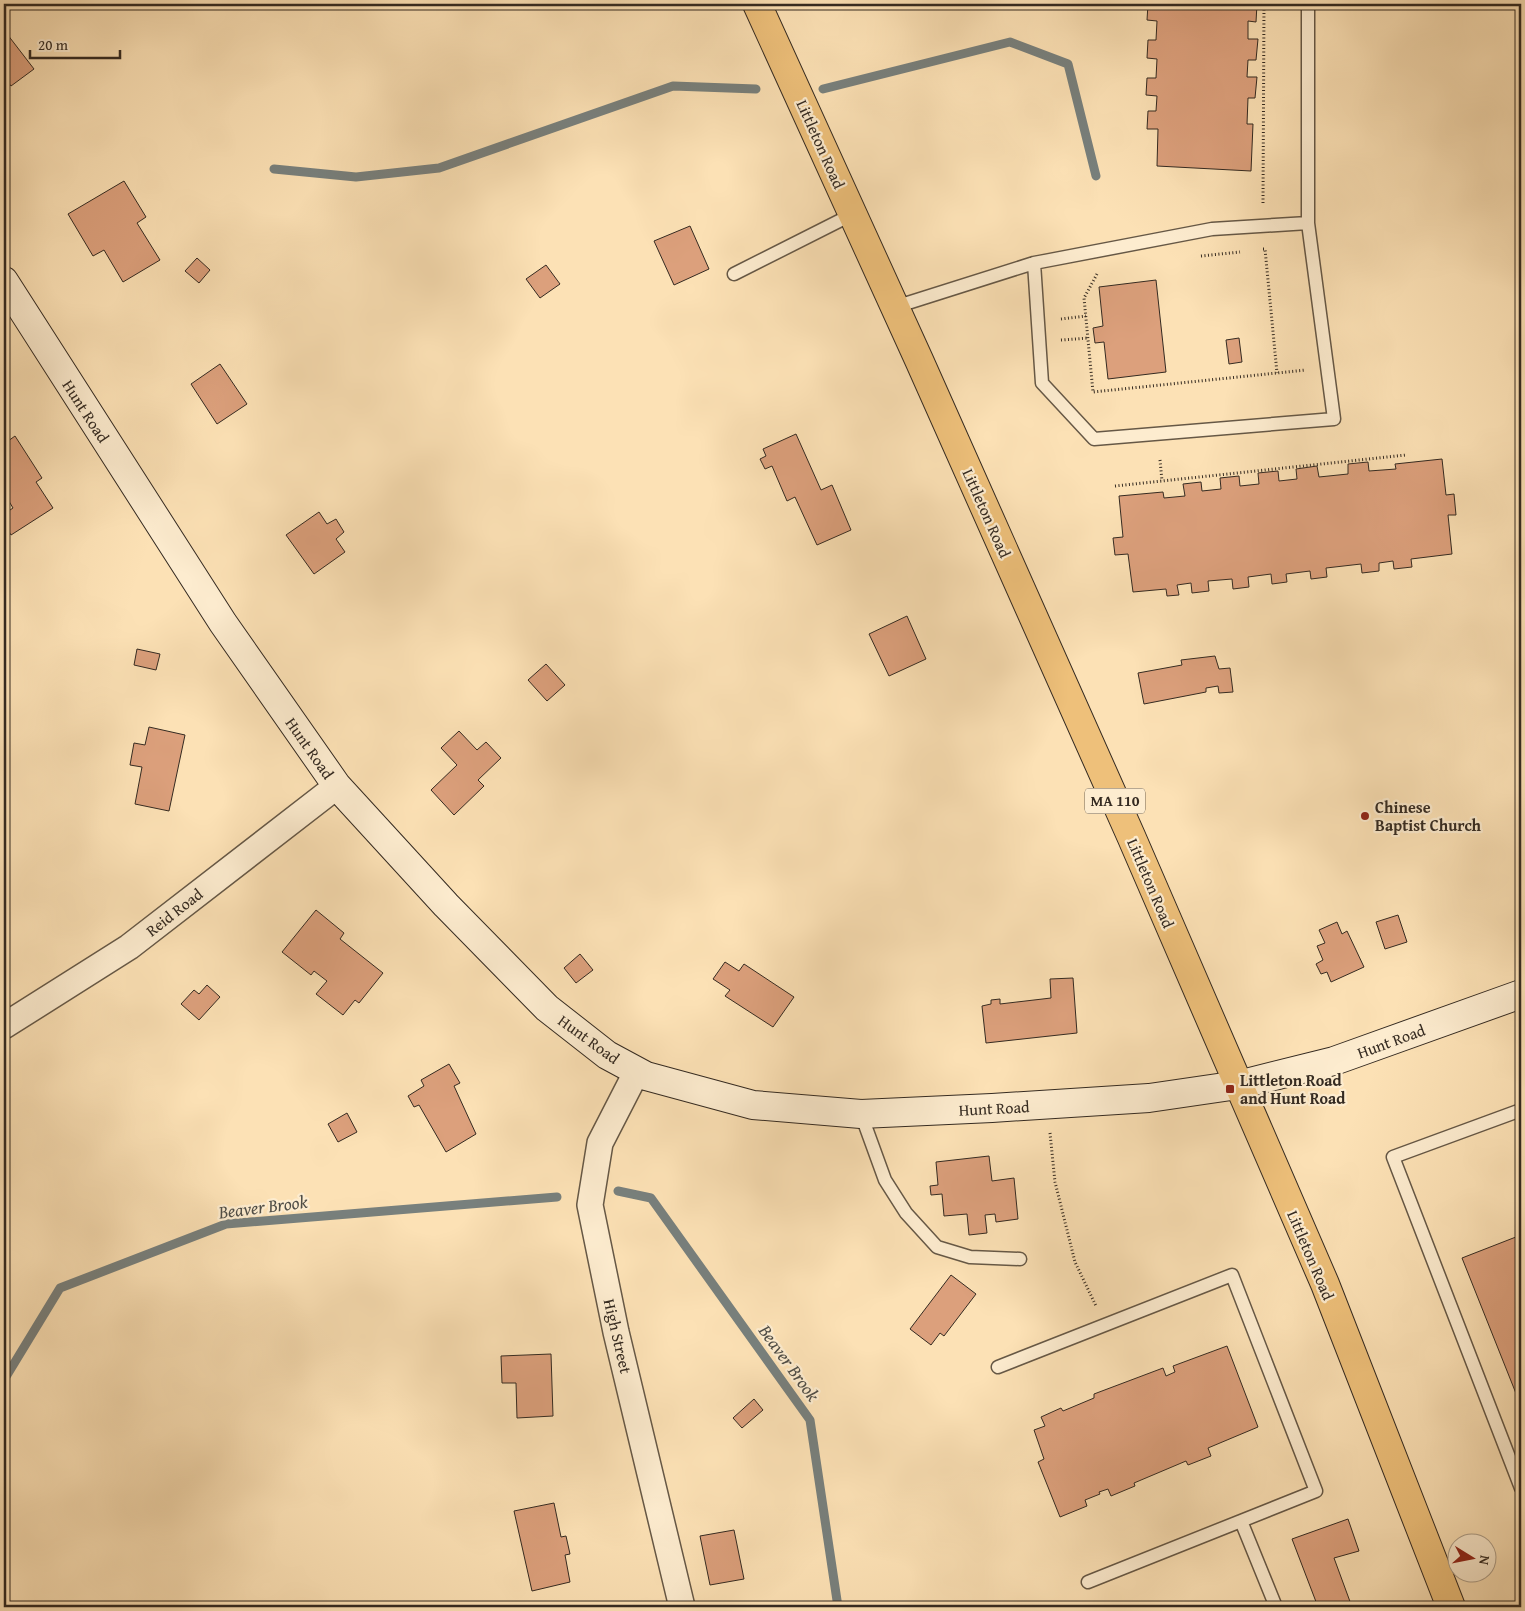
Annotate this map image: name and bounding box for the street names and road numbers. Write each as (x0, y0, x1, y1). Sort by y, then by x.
street label: Littleton Road (791, 96, 852, 193)
street label: Hunt Road (57, 375, 116, 448)
street label: Littleton Road (957, 465, 1018, 562)
street label: Hunt Road (280, 712, 340, 784)
road number: MA 110 (1085, 788, 1145, 814)
street label: Littleton Road (1121, 834, 1181, 932)
street label: Reid Road (140, 882, 208, 942)
street label: Hunt Road (553, 1008, 625, 1070)
street label: Hunt Road (1354, 1017, 1429, 1064)
street label: Hunt Road (958, 1094, 1030, 1122)
street label: Littleton Road (1281, 1206, 1341, 1304)
street label: High Street (598, 1296, 638, 1376)

